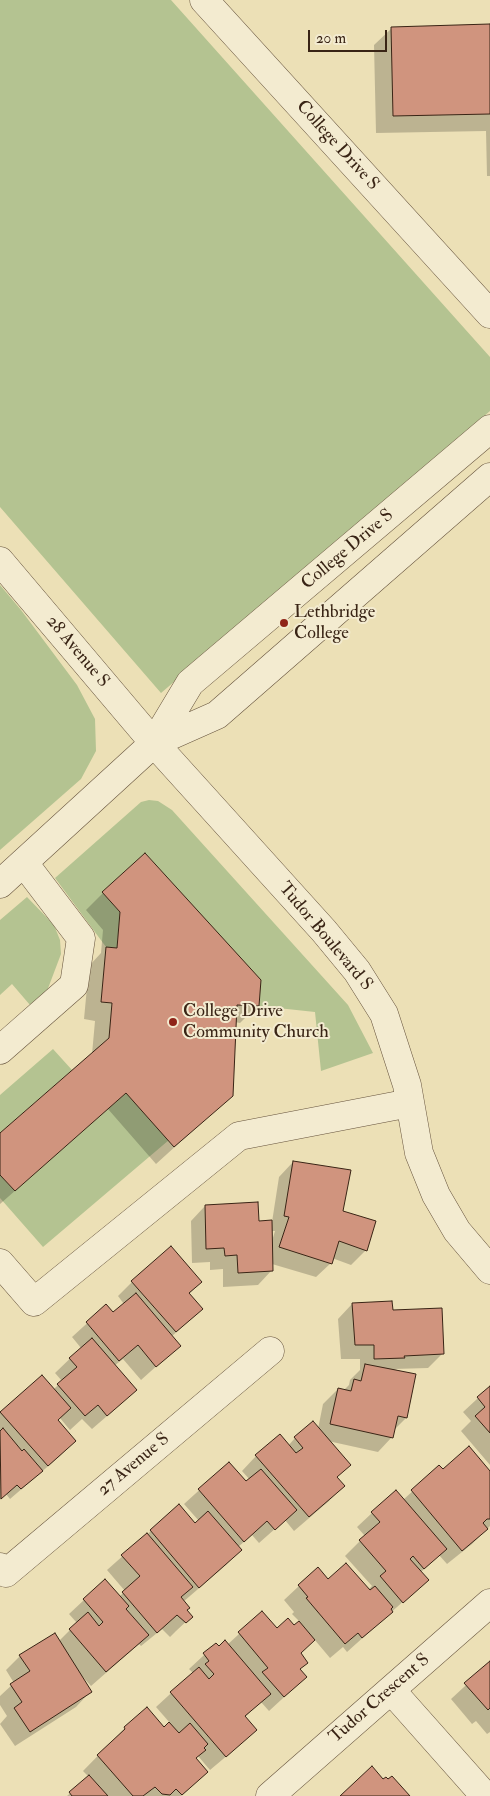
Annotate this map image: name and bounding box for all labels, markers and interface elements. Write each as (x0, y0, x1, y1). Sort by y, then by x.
scale bar (310, 20, 389, 52)
text: 20 m (316, 29, 346, 48)
street label: College Drive S (291, 97, 383, 195)
street label: College Drive S (298, 505, 398, 595)
place label: Lethbridge College (294, 602, 375, 644)
street label: 28 Avenue S (41, 612, 113, 692)
marker: Lethbridge College (278, 617, 290, 629)
street label: Tudor Boulevard S (273, 878, 377, 996)
place label: College Drive Community Church (183, 1001, 329, 1044)
marker: College Drive Community Church (167, 1016, 179, 1028)
street label: 27 Avenue S (94, 1429, 174, 1501)
street label: Tudor Crescent S (325, 1650, 435, 1748)

